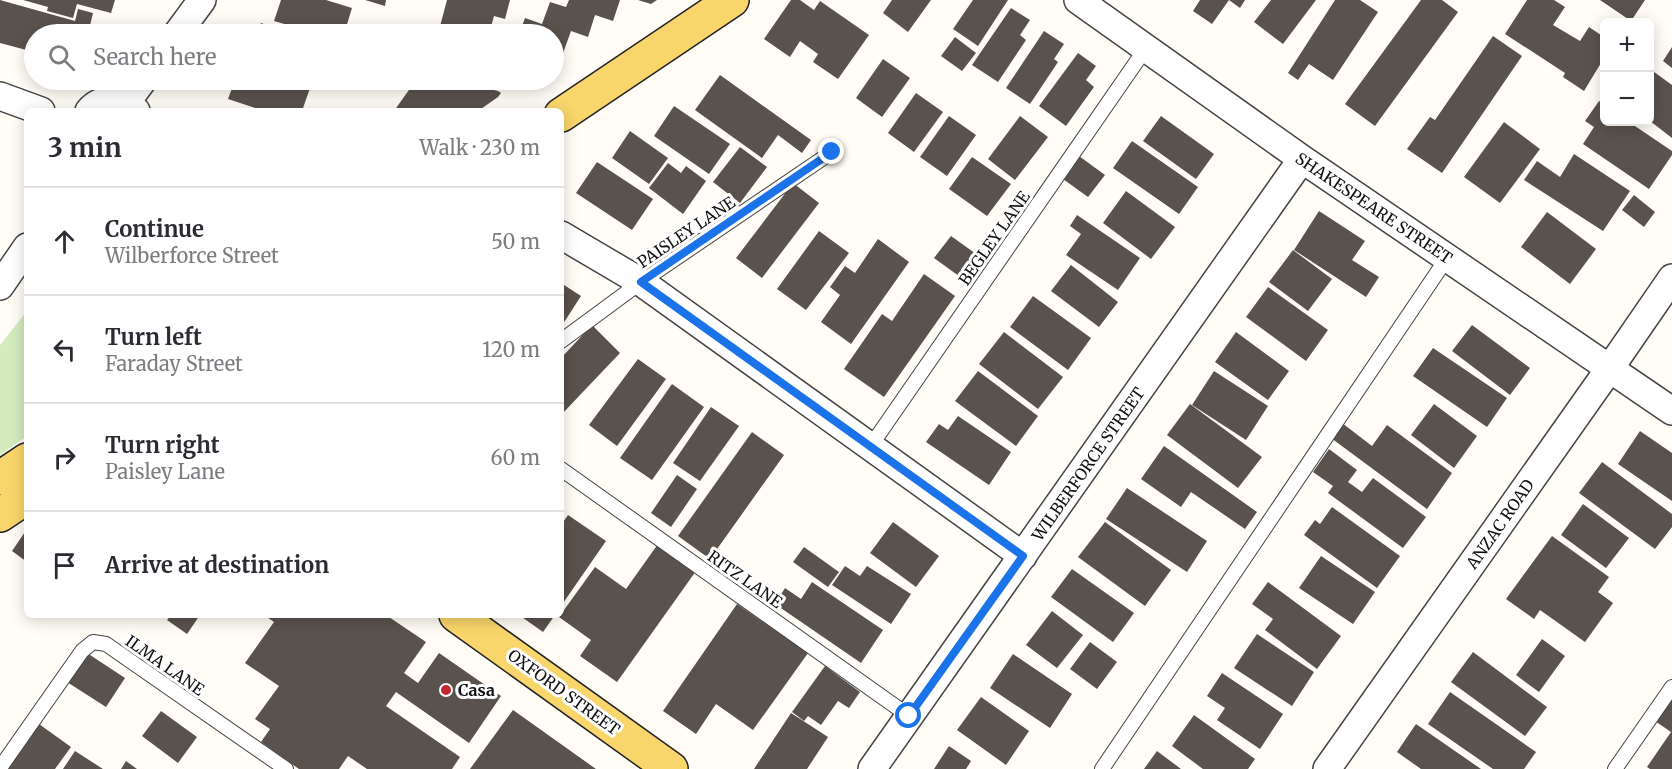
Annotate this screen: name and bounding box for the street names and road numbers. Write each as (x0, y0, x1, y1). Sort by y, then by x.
street label: SHAKESPEARE STREET (1292, 148, 1456, 268)
street label: BEGLEY LANE (954, 186, 1034, 289)
street label: PAISLEY LANE (633, 191, 739, 272)
street label: WILBERFORCE STREET (1027, 383, 1149, 545)
street label: ANZAC ROAD (1461, 475, 1538, 573)
street label: RITZ LANE (704, 546, 787, 612)
street label: ILMA LANE (122, 631, 209, 700)
street label: OXFORD STREET (504, 645, 624, 739)

